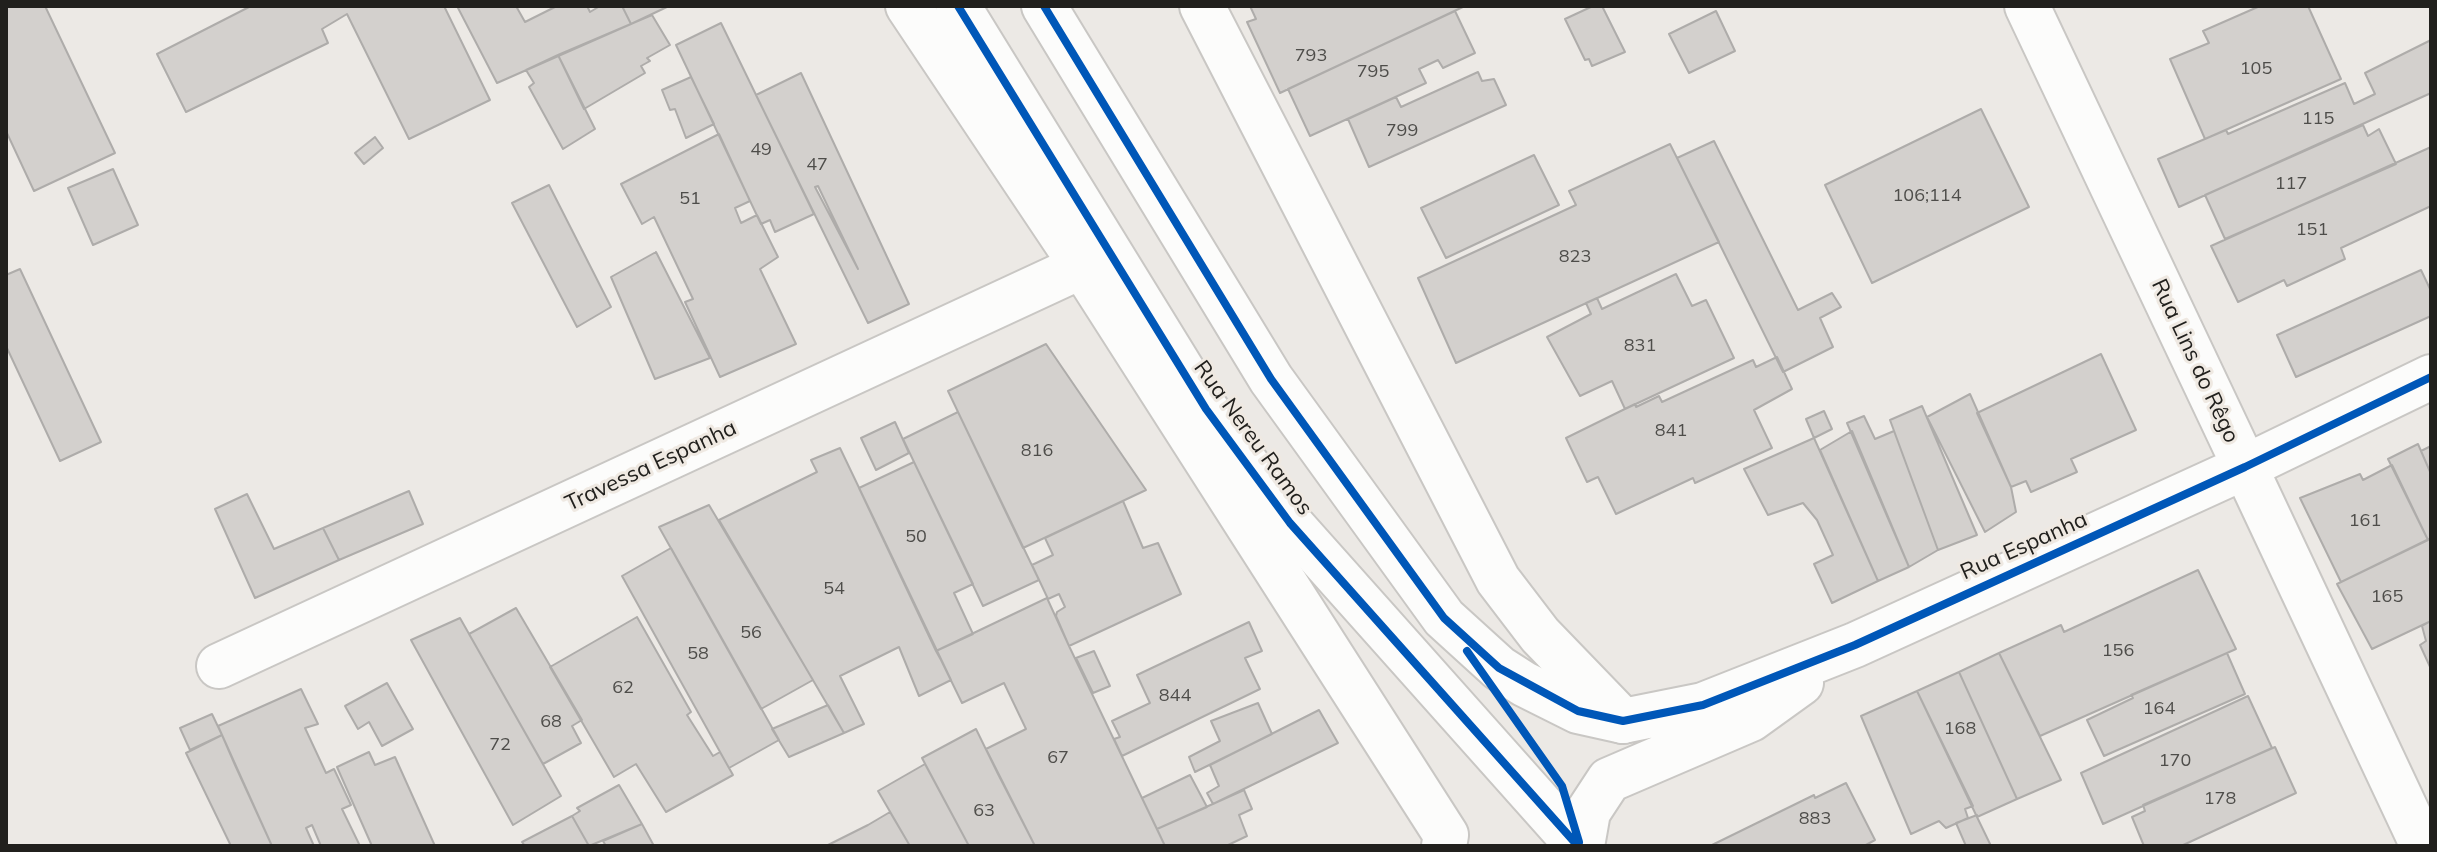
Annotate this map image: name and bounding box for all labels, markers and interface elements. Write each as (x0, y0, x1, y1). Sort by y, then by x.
house number: 793 (1295, 45, 1327, 67)
house number: 105 (2240, 58, 2272, 80)
house number: 795 (1357, 61, 1389, 83)
house number: 115 (2302, 108, 2334, 130)
house number: 799 (1386, 120, 1418, 142)
house number: 49 (750, 139, 772, 161)
house number: 47 (806, 154, 828, 176)
house number: 117 (2275, 173, 2307, 195)
house number: 106;114 (1893, 185, 1961, 207)
house number: 51 (679, 188, 701, 210)
house number: 151 (2296, 219, 2328, 241)
house number: 823 (1559, 246, 1591, 268)
street label: Rua Lins do Rêgo (2145, 275, 2245, 447)
house number: 831 (1624, 335, 1656, 357)
street label: Rua Nereu Ramos (1188, 356, 1318, 520)
street label: Travessa Espanha (561, 415, 741, 517)
house number: 841 (1655, 420, 1687, 442)
house number: 816 (1021, 440, 1053, 462)
street label: Rua Espanha (1957, 506, 2091, 586)
house number: 161 (2349, 510, 2381, 532)
house number: 50 (905, 526, 927, 548)
house number: 54 (823, 578, 845, 600)
house number: 165 (2371, 586, 2403, 608)
house number: 56 (740, 622, 762, 644)
house number: 156 (2102, 640, 2134, 662)
house number: 58 (687, 643, 709, 665)
house number: 62 (612, 677, 634, 699)
house number: 844 (1159, 685, 1191, 707)
house number: 164 (2143, 698, 2175, 720)
house number: 68 (540, 711, 562, 733)
house number: 168 (1944, 718, 1976, 740)
house number: 72 (489, 734, 511, 756)
house number: 67 (1047, 747, 1069, 769)
house number: 170 (2159, 750, 2191, 772)
house number: 178 (2204, 788, 2236, 810)
house number: 63 (973, 800, 995, 822)
house number: 883 (1799, 808, 1831, 830)

